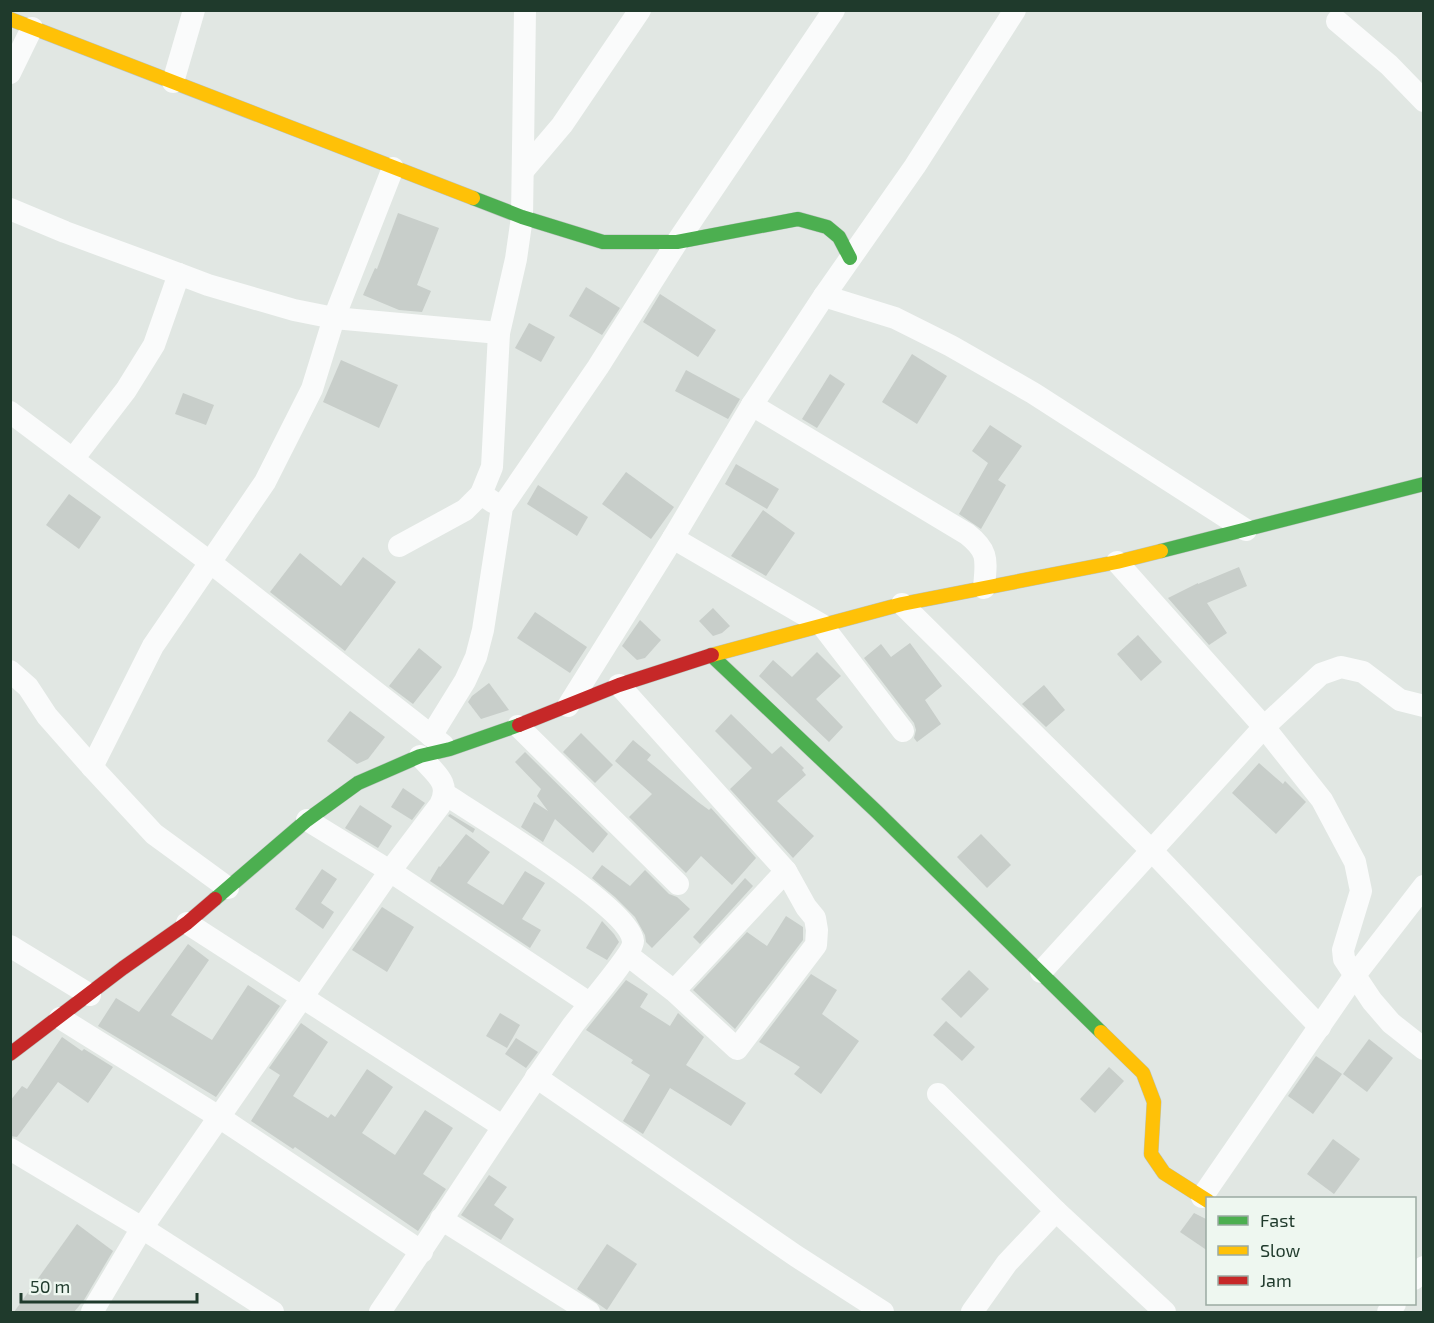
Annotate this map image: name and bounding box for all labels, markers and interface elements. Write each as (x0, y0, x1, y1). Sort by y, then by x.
legend (1206, 1197, 1416, 1305)
text: Fast (1260, 1209, 1295, 1231)
text: Slow (1260, 1239, 1301, 1261)
scale bar (21, 1266, 196, 1304)
text: Jam (1260, 1269, 1292, 1291)
text: 50 m (30, 1275, 70, 1297)

